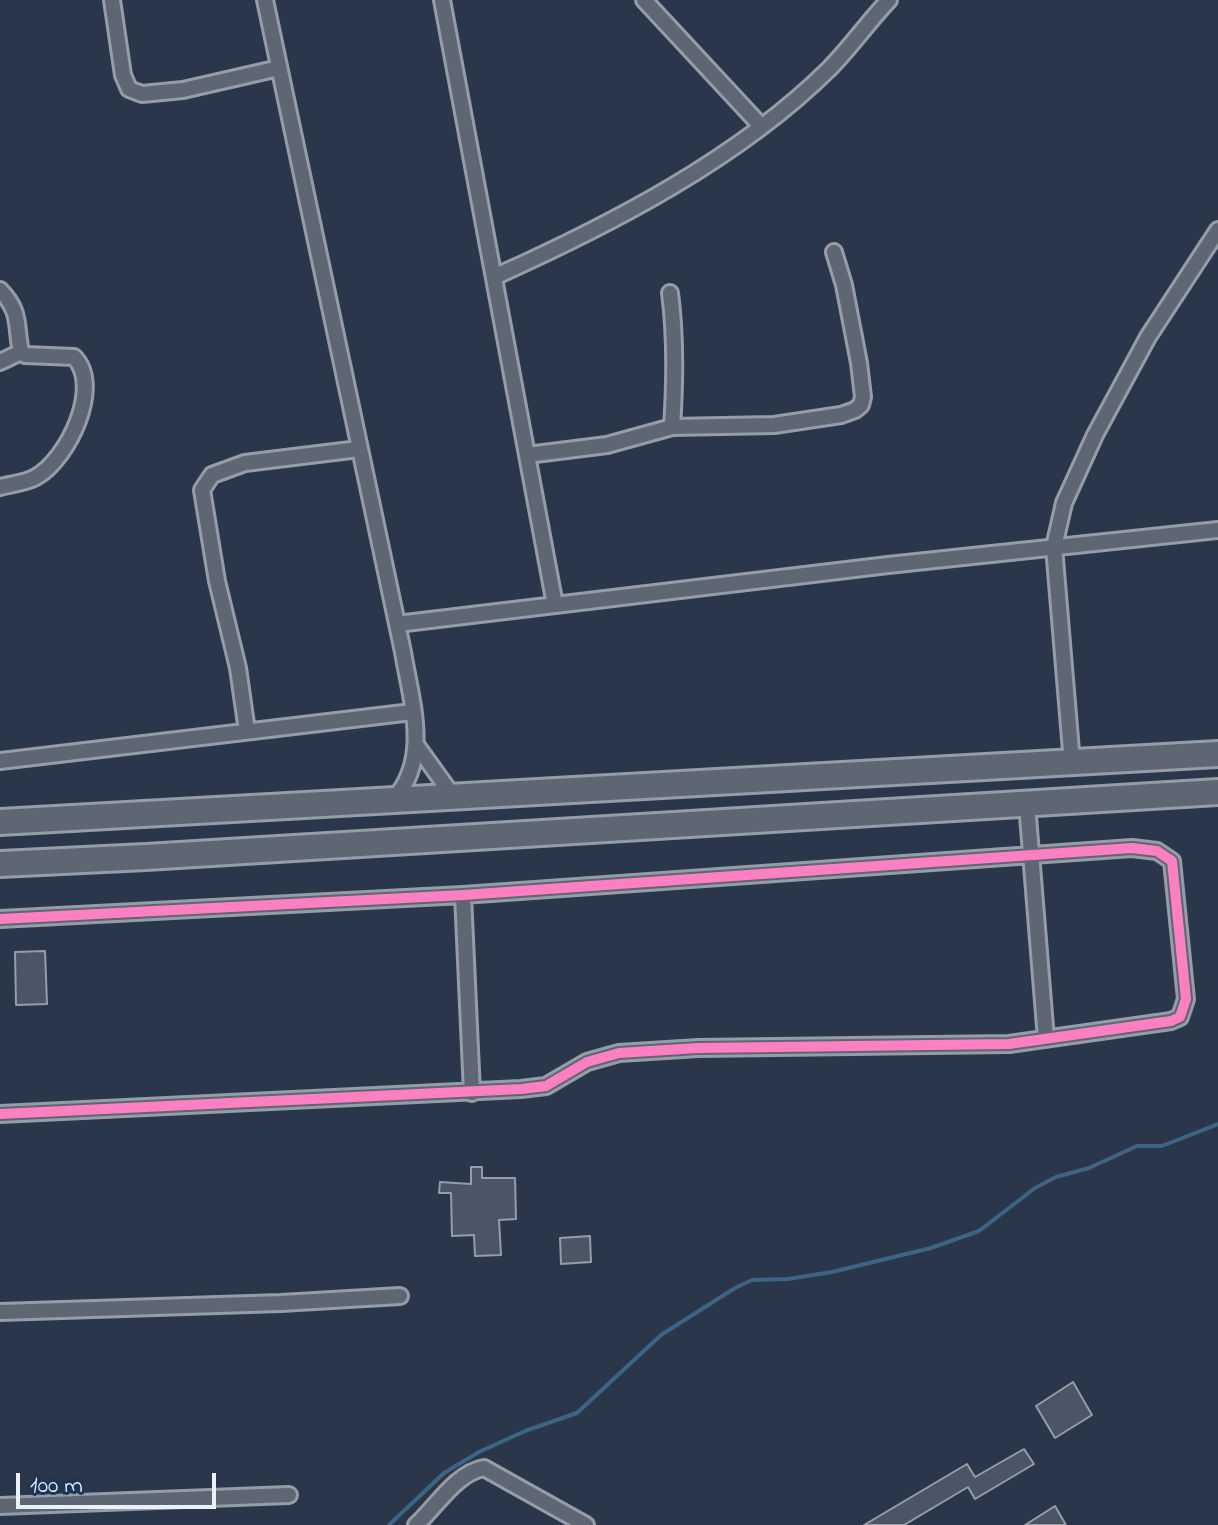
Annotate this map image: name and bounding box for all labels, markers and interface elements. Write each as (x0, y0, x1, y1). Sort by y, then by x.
scale bar (20, 1457, 220, 1507)
text: 100 m (30, 1469, 83, 1504)

